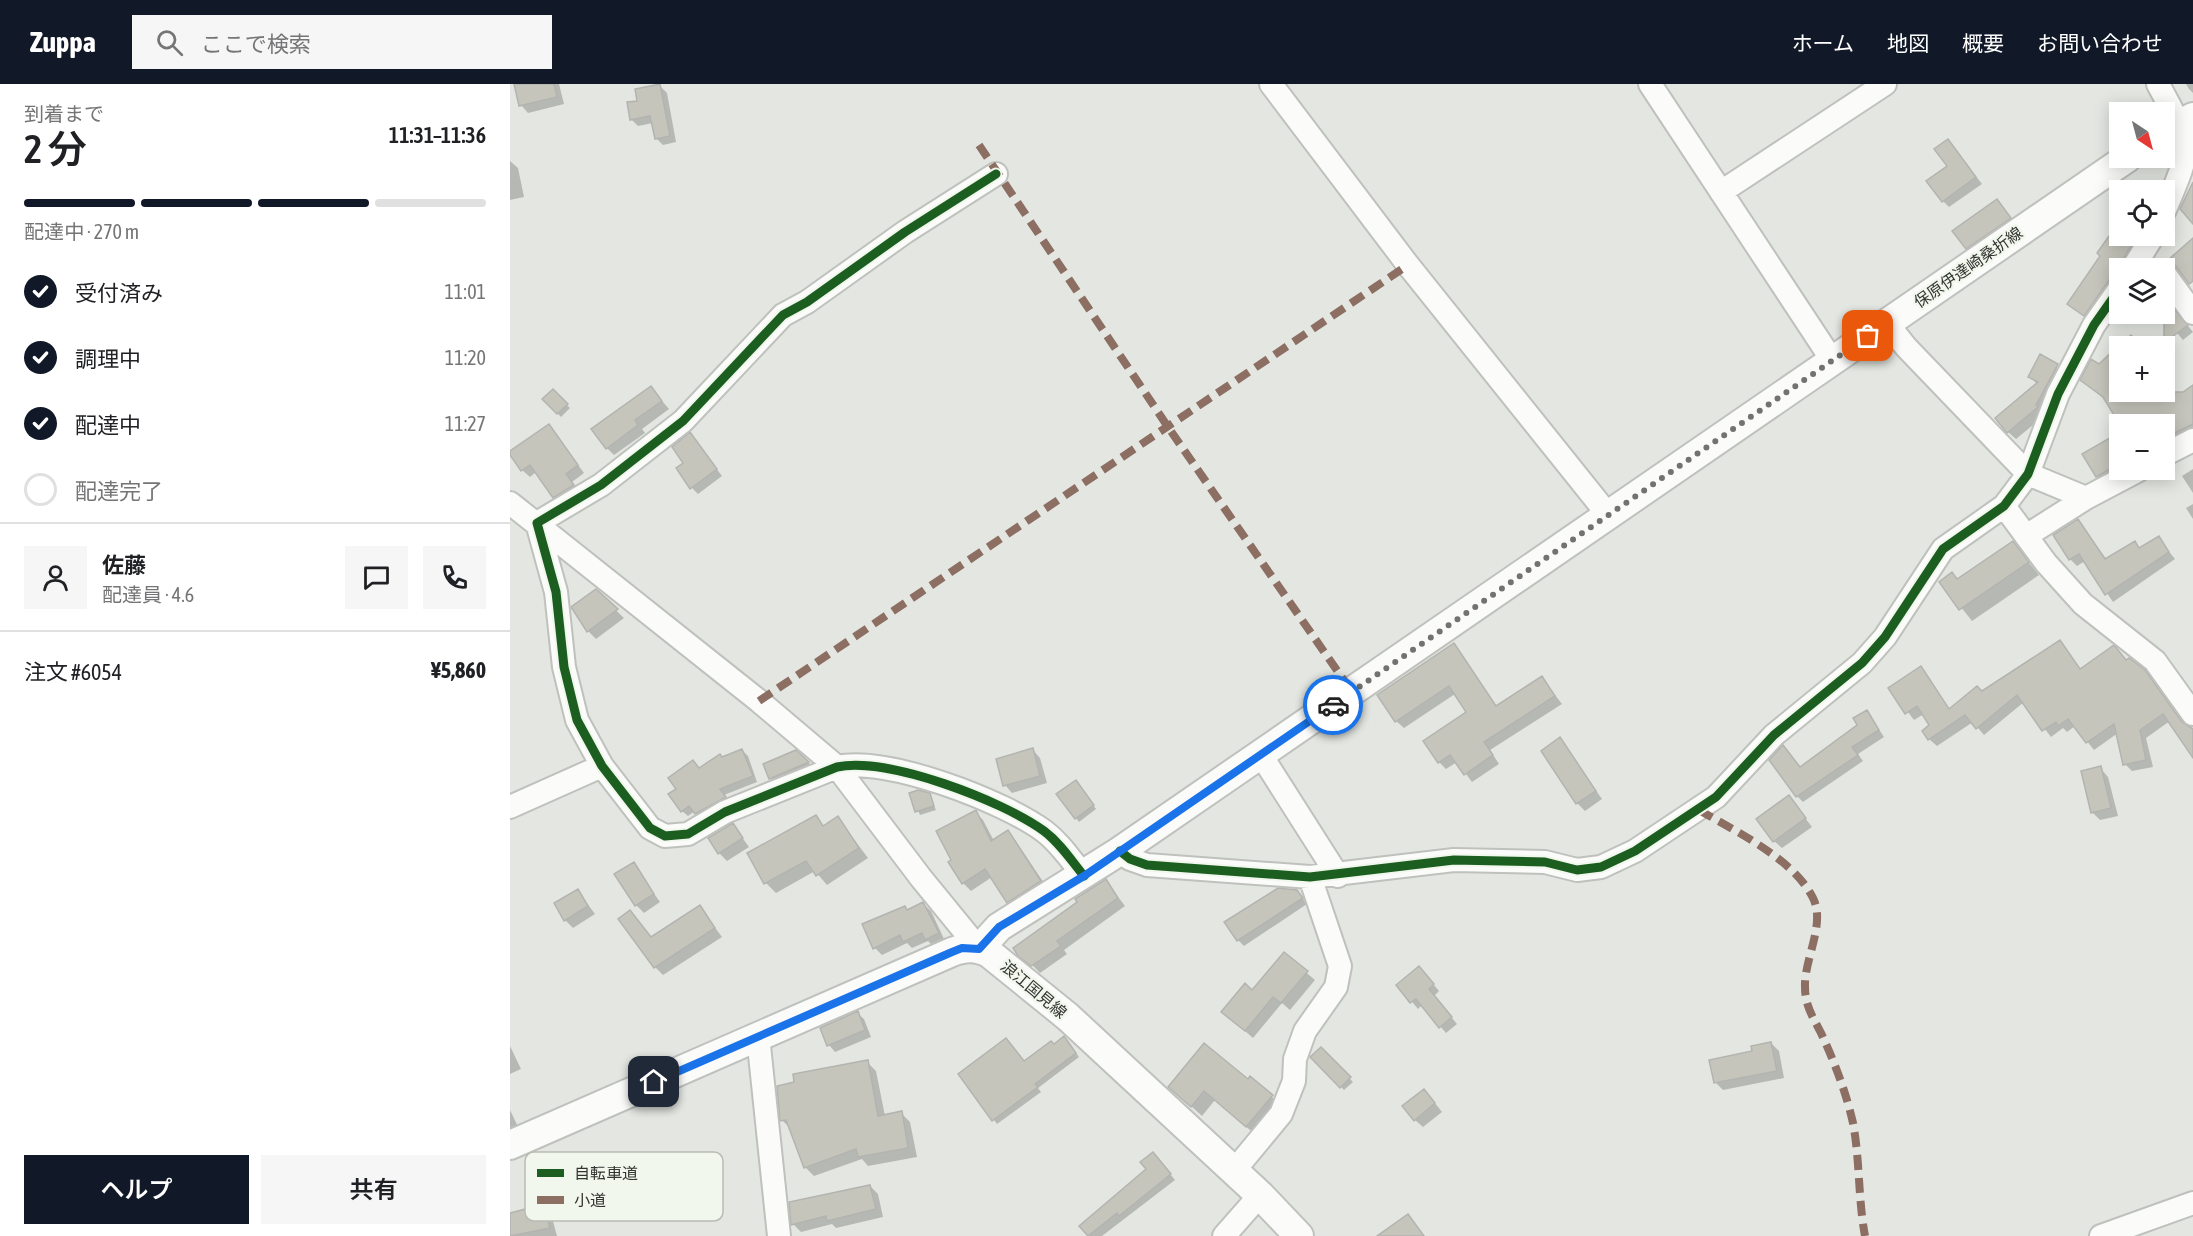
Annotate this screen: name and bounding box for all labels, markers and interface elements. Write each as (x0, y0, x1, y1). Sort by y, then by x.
search box (132, 15, 552, 69)
text: Zuppa (30, 26, 96, 58)
icon: search (153, 26, 186, 59)
text: ここで検索 (201, 31, 311, 57)
text: ホーム (1792, 31, 1854, 55)
text: 地図 (1887, 31, 1929, 55)
text: 概要 (1962, 31, 2004, 55)
text: お問い合わせ (2037, 31, 2163, 55)
text: 到着まで (24, 102, 104, 125)
north arrow (2109, 102, 2175, 168)
map controls (2109, 102, 2175, 480)
text: 11:31–11:36 (389, 122, 486, 148)
text: 2 分 (24, 127, 87, 171)
button: locate (2109, 180, 2175, 246)
text: 配達中 · 270 m (24, 220, 139, 243)
street label: 保原伊達崎桑折線 (1910, 223, 2026, 311)
button: layers (2109, 258, 2175, 324)
icon: check (24, 275, 57, 308)
text: 受付済み (75, 280, 163, 306)
text: 11:01 (444, 280, 486, 303)
pin (1842, 310, 1893, 361)
icon: bag (1851, 319, 1884, 352)
button: + (2109, 336, 2175, 402)
icon: check (24, 341, 57, 374)
text: 調理中 (75, 346, 141, 372)
text: 11:20 (445, 346, 486, 369)
icon: check (24, 407, 57, 440)
text: 配達中 (75, 412, 141, 438)
text: 11:27 (445, 412, 486, 435)
button: − (2109, 414, 2175, 480)
text: 配達完了 (75, 478, 163, 504)
button: person (24, 546, 87, 609)
button: chat (345, 546, 408, 609)
button: phone (423, 546, 486, 609)
text: 佐藤 (102, 552, 146, 578)
text: 配達員 · 4.6 (102, 583, 194, 606)
text: ¥5,860 (431, 657, 486, 683)
text: 注文 #6054 (24, 659, 122, 685)
courier (1303, 675, 1363, 735)
icon: car (1317, 689, 1350, 722)
street label: 浪江国見線 (998, 956, 1070, 1022)
pin (628, 1056, 679, 1107)
icon: home (637, 1065, 670, 1098)
legend (525, 1152, 723, 1221)
button: ヘルプ (24, 1155, 249, 1224)
button: 共有 (261, 1155, 486, 1224)
text: 自転車道 (574, 1164, 638, 1182)
text: 小道 (574, 1191, 606, 1209)

